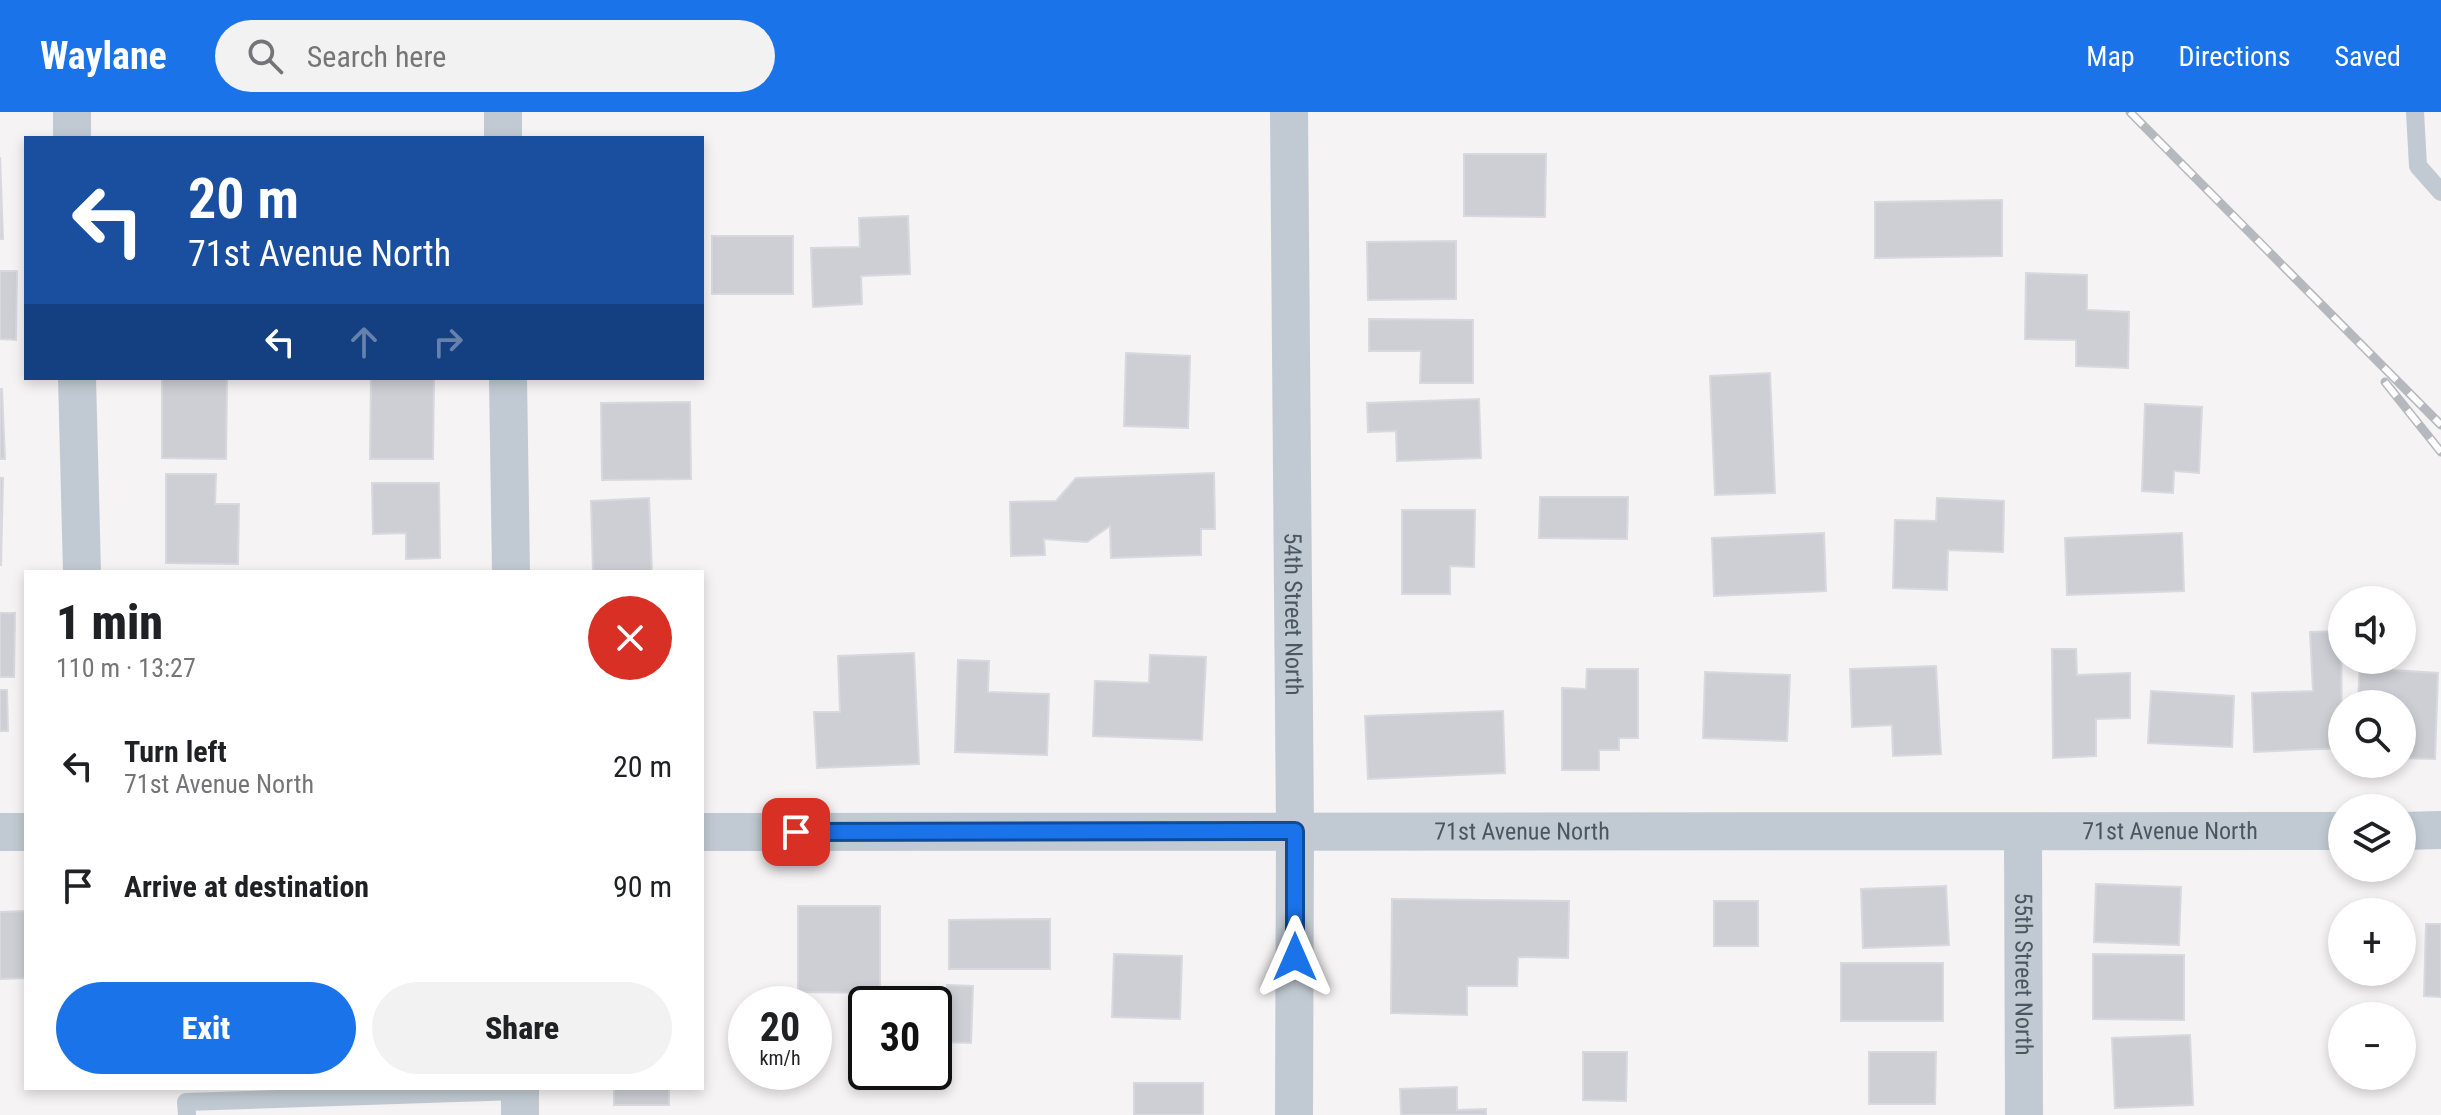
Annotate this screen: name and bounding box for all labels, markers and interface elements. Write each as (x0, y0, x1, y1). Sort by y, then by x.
search box (215, 20, 775, 92)
text: Waylane (40, 34, 167, 78)
icon: search (243, 34, 287, 78)
text: Search here (307, 39, 446, 74)
text: Map (2086, 40, 2135, 73)
text: Directions (2179, 40, 2290, 73)
text: Saved (2334, 40, 2401, 73)
text: 20 m (188, 166, 299, 232)
icon: left (56, 168, 160, 272)
text: 71st Avenue North (188, 233, 451, 275)
icon: left (258, 320, 302, 364)
icon: ahead (342, 320, 386, 364)
icon: right (426, 320, 470, 364)
street label: 54th Street North (1279, 532, 1308, 696)
map controls (2328, 586, 2416, 1090)
button: sound (2328, 586, 2416, 674)
text: 1 min (56, 594, 163, 651)
button: close (588, 596, 672, 680)
text: 110 m · 13:27 (56, 653, 196, 683)
button: search (2328, 690, 2416, 778)
text: Turn left (124, 734, 227, 769)
icon: left (56, 744, 100, 788)
text: 20 m (613, 749, 672, 784)
text: 71st Avenue North (124, 769, 314, 799)
button: layers (2328, 794, 2416, 882)
pin (762, 798, 830, 866)
icon: arrive (774, 810, 818, 854)
street label: 71st Avenue North (1434, 817, 1610, 846)
street label: 71st Avenue North (2082, 817, 2258, 845)
icon: arrive (56, 864, 100, 908)
text: Arrive at destination (124, 869, 369, 904)
text: 90 m (613, 869, 672, 904)
street label: 55th Street North (2009, 892, 2038, 1056)
button: + (2328, 898, 2416, 986)
position arrow (1253, 915, 1337, 999)
button: Exit (56, 982, 356, 1074)
button: Share (372, 982, 672, 1074)
speed limit sign: 30 (848, 986, 952, 1090)
button: − (2328, 1002, 2416, 1090)
text: 20 (760, 1004, 800, 1051)
text: km/h (759, 1046, 801, 1070)

